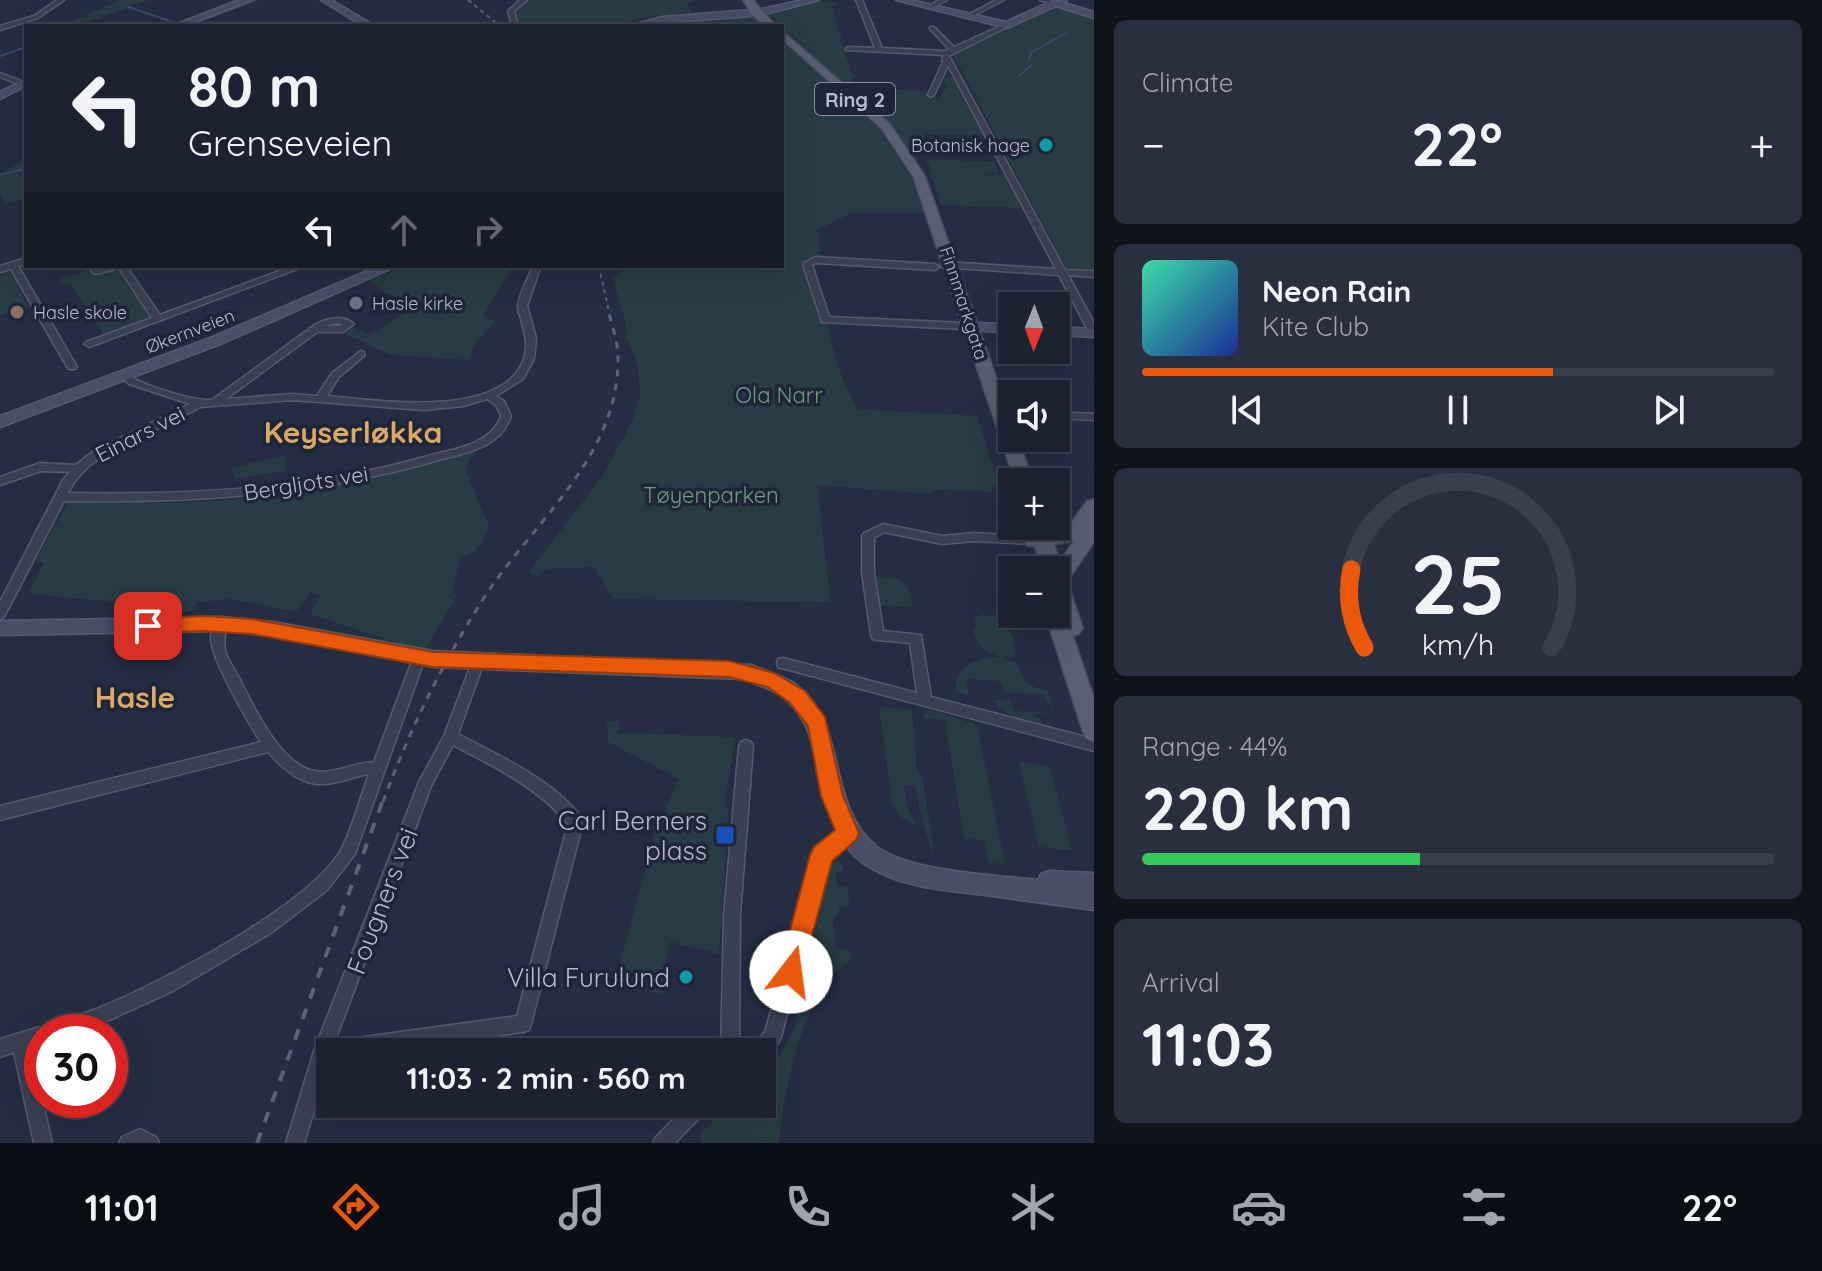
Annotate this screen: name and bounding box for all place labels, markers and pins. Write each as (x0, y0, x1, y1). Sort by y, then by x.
place label: Botanisk hage (911, 134, 1030, 157)
marker: Botanisk hage (1037, 136, 1055, 154)
place label: Hasle kirke (372, 292, 463, 315)
marker: Hasle kirke (347, 294, 365, 312)
place label: Hasle skole (33, 301, 127, 324)
marker: Hasle skole (8, 303, 26, 321)
pin (114, 592, 182, 660)
place label: Carl Berners plass (558, 804, 707, 867)
marker: Carl Berners plass (714, 824, 736, 846)
place label: Villa Furulund (507, 961, 670, 994)
marker: Villa Furulund (677, 968, 695, 986)

